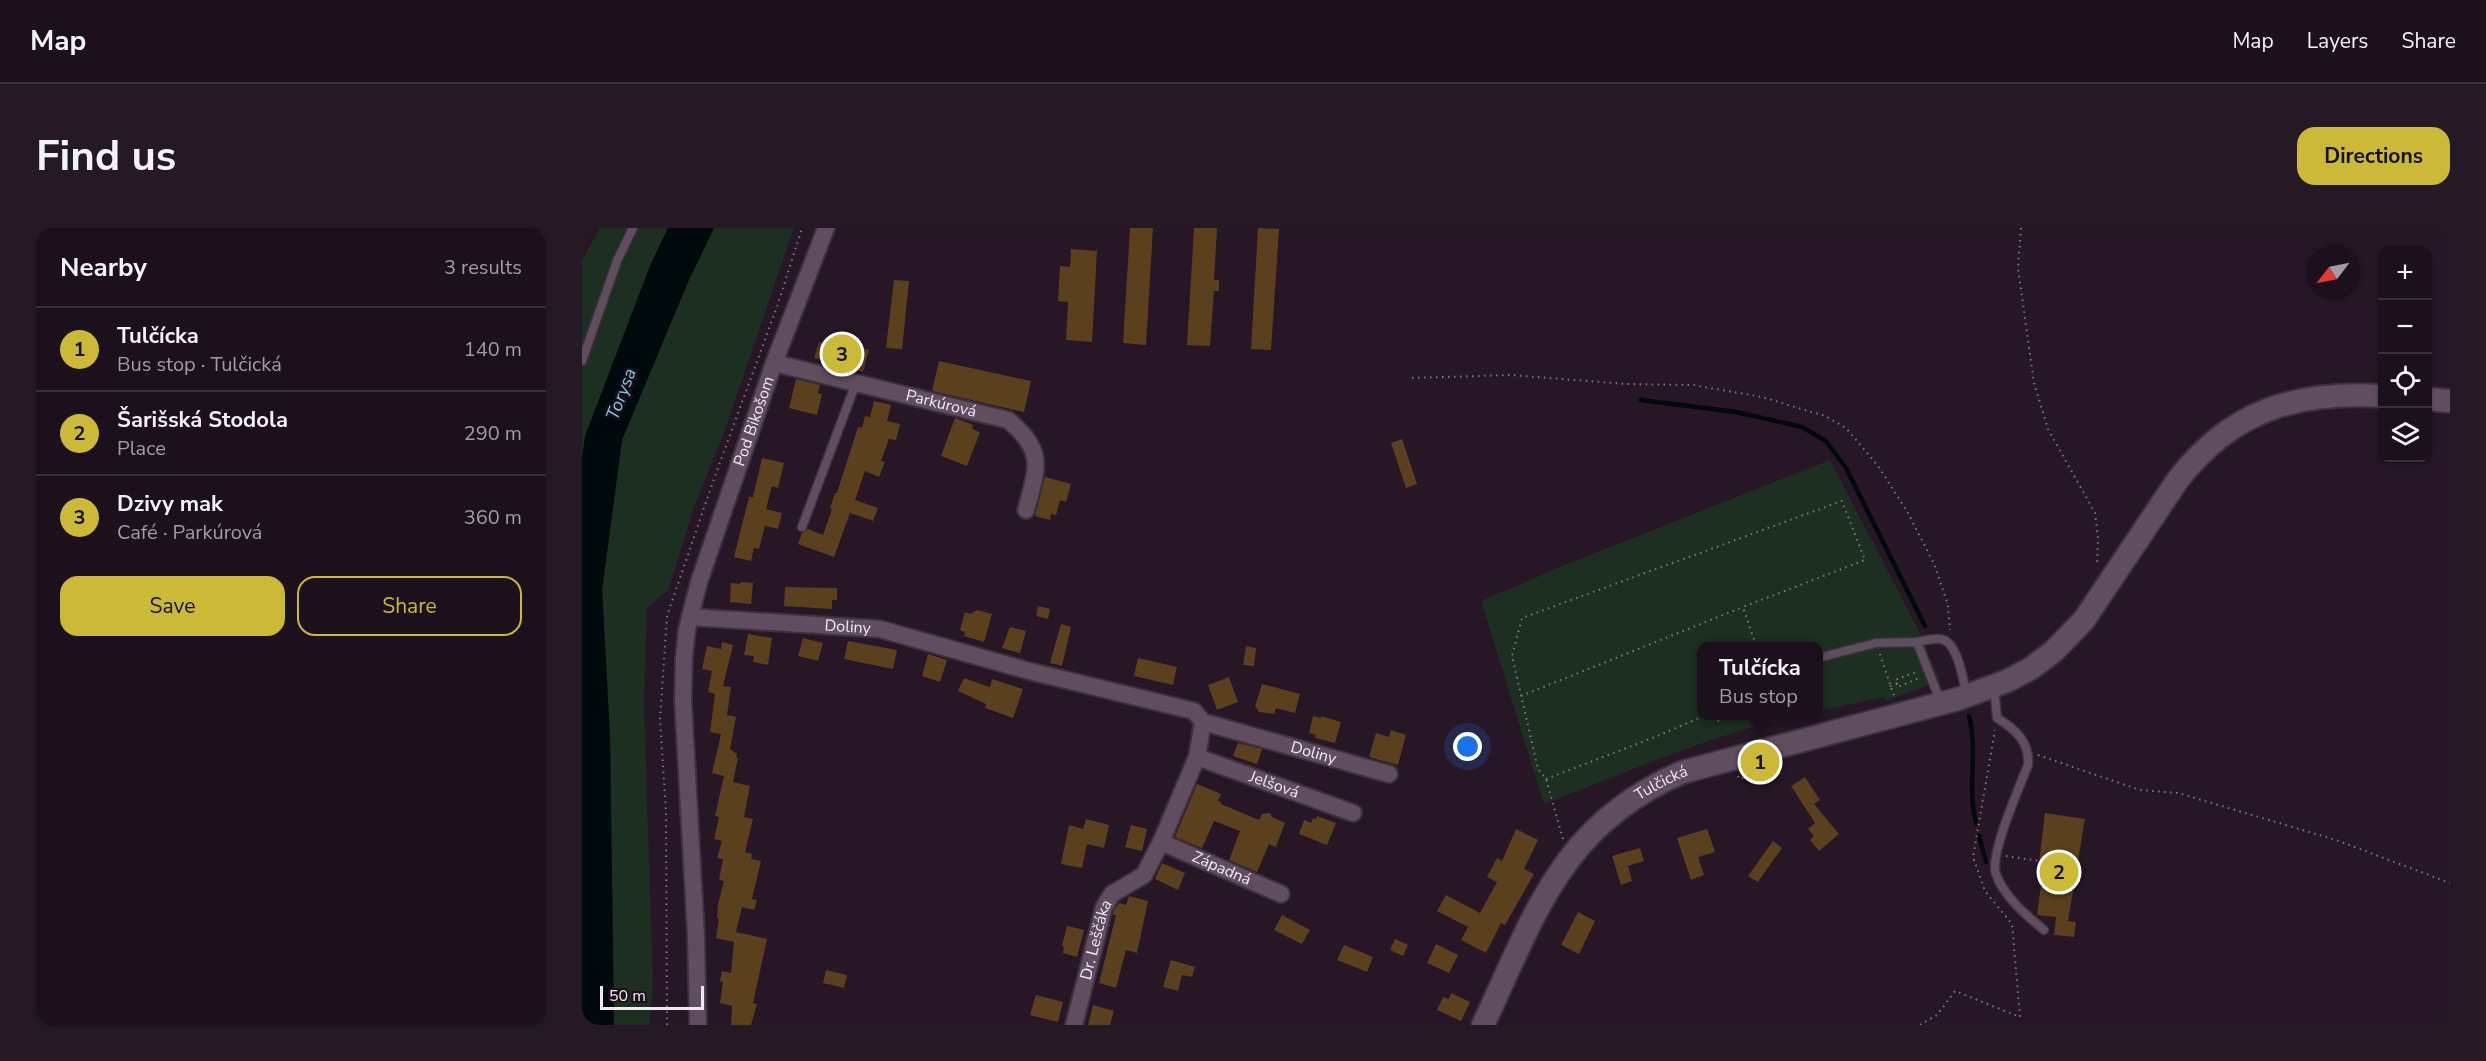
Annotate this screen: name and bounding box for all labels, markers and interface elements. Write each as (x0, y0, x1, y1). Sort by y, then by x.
text: Map (30, 22, 86, 60)
text: Map (2232, 27, 2274, 55)
text: Layers (2307, 27, 2368, 55)
text: Share (2401, 27, 2456, 55)
button: Directions (2297, 127, 2450, 185)
text: Find us (36, 128, 176, 185)
north arrow (2306, 246, 2360, 300)
map controls (2378, 246, 2432, 462)
button: + (2378, 246, 2432, 300)
text: Nearby (60, 250, 147, 285)
text: 3 results (444, 254, 522, 281)
button: − (2378, 300, 2432, 354)
text: Tulčícka (117, 321, 199, 351)
pin: 3 (822, 332, 862, 376)
text: 1 (74, 336, 86, 363)
text: 140 m (464, 336, 522, 363)
text: Bus stop · Tulčická (117, 351, 282, 378)
button: locate (2378, 354, 2432, 408)
water label: Torysa (600, 365, 642, 423)
street label: Pod Bikošom (728, 373, 780, 469)
street label: Parkúrová (904, 385, 979, 423)
text: Šarišská Stodola (117, 405, 288, 435)
button: layers (2378, 408, 2432, 462)
text: 2 (74, 420, 86, 447)
text: 290 m (464, 420, 522, 447)
text: Place (117, 435, 166, 462)
text: Dzivy mak (117, 489, 223, 519)
text: 3 (74, 504, 86, 531)
text: 360 m (464, 504, 522, 531)
text: Café · Parkúrová (117, 519, 262, 546)
button: Save (60, 576, 285, 636)
button: Share (297, 576, 522, 636)
street label: Doliny (824, 615, 872, 639)
popup (1697, 642, 1823, 720)
text: Tulčícka (1719, 653, 1801, 683)
text: Bus stop (1719, 683, 1798, 710)
your location (1453, 732, 1482, 761)
street label: Doliny (1288, 736, 1340, 770)
pin: 1 (1740, 740, 1780, 784)
street label: Tulčická (1630, 760, 1691, 806)
street label: Jelšová (1245, 765, 1302, 804)
street label: Západná (1189, 846, 1255, 891)
pin: 2 (2040, 850, 2078, 894)
street label: Dr. Leščáka (1075, 895, 1117, 982)
scale bar (600, 983, 704, 1010)
text: 50 m (609, 985, 646, 1007)

